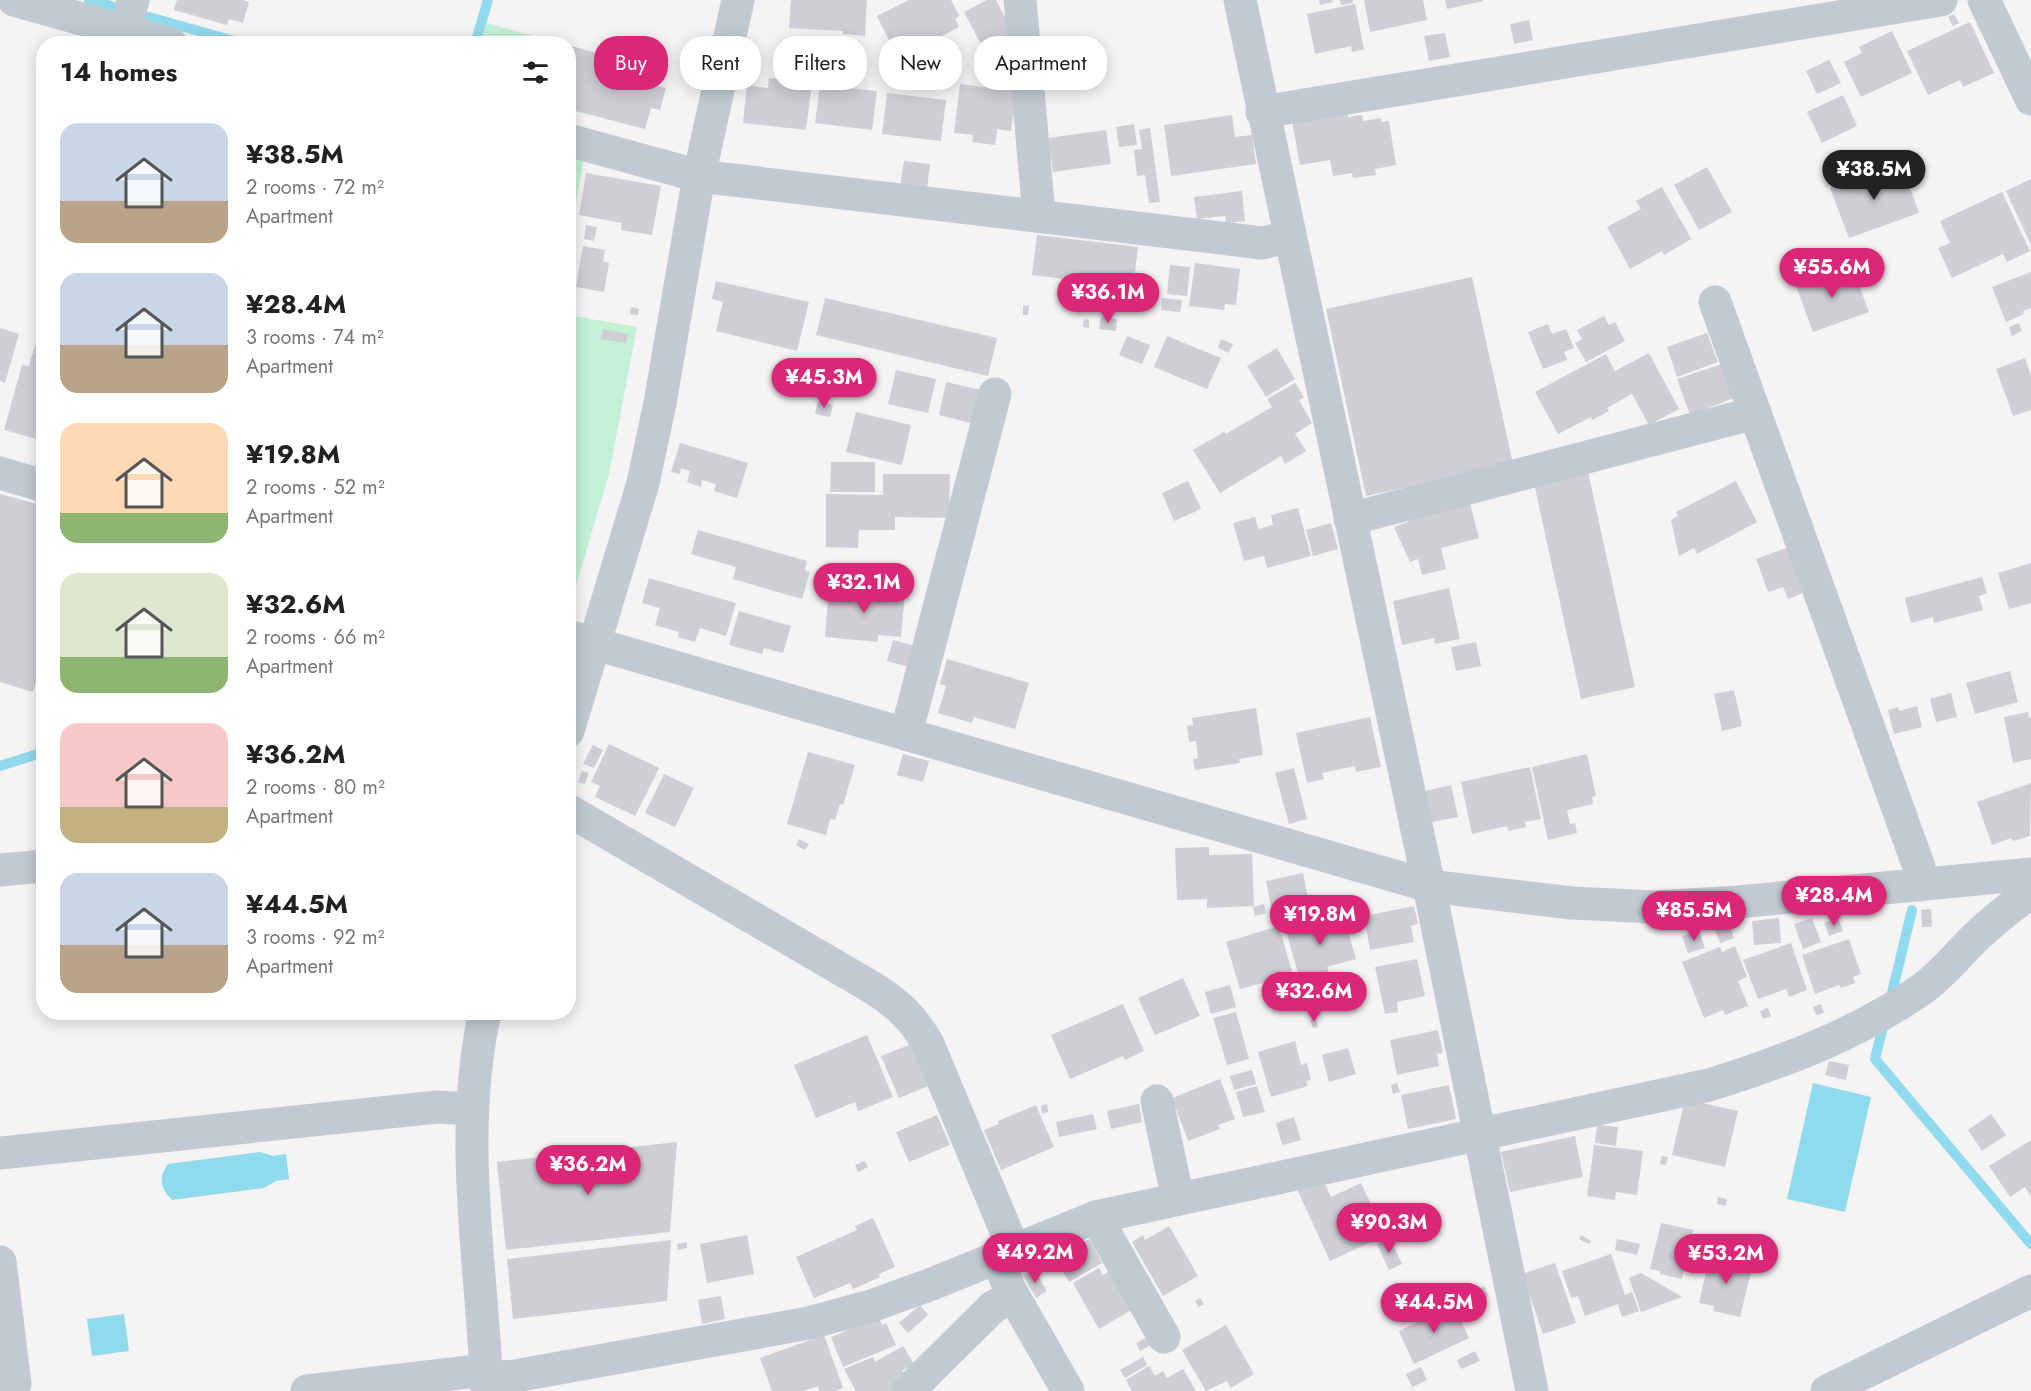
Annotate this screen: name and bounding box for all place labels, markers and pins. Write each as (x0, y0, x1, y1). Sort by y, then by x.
pin: ¥38.5M (1825, 150, 1923, 201)
pin: ¥55.6M (1783, 248, 1881, 299)
pin: ¥36.1M (1059, 273, 1157, 324)
pin: ¥45.3M (775, 358, 873, 409)
pin: ¥32.1M (815, 563, 913, 614)
pin: ¥28.4M (1785, 876, 1883, 927)
pin: ¥85.5M (1645, 891, 1743, 942)
pin: ¥19.8M (1271, 895, 1369, 946)
pin: ¥32.6M (1265, 972, 1363, 1023)
pin: ¥36.2M (539, 1145, 637, 1196)
pin: ¥90.3M (1340, 1203, 1438, 1254)
pin: ¥49.2M (986, 1233, 1084, 1284)
pin: ¥53.2M (1677, 1234, 1775, 1285)
pin: ¥44.5M (1385, 1283, 1483, 1334)

